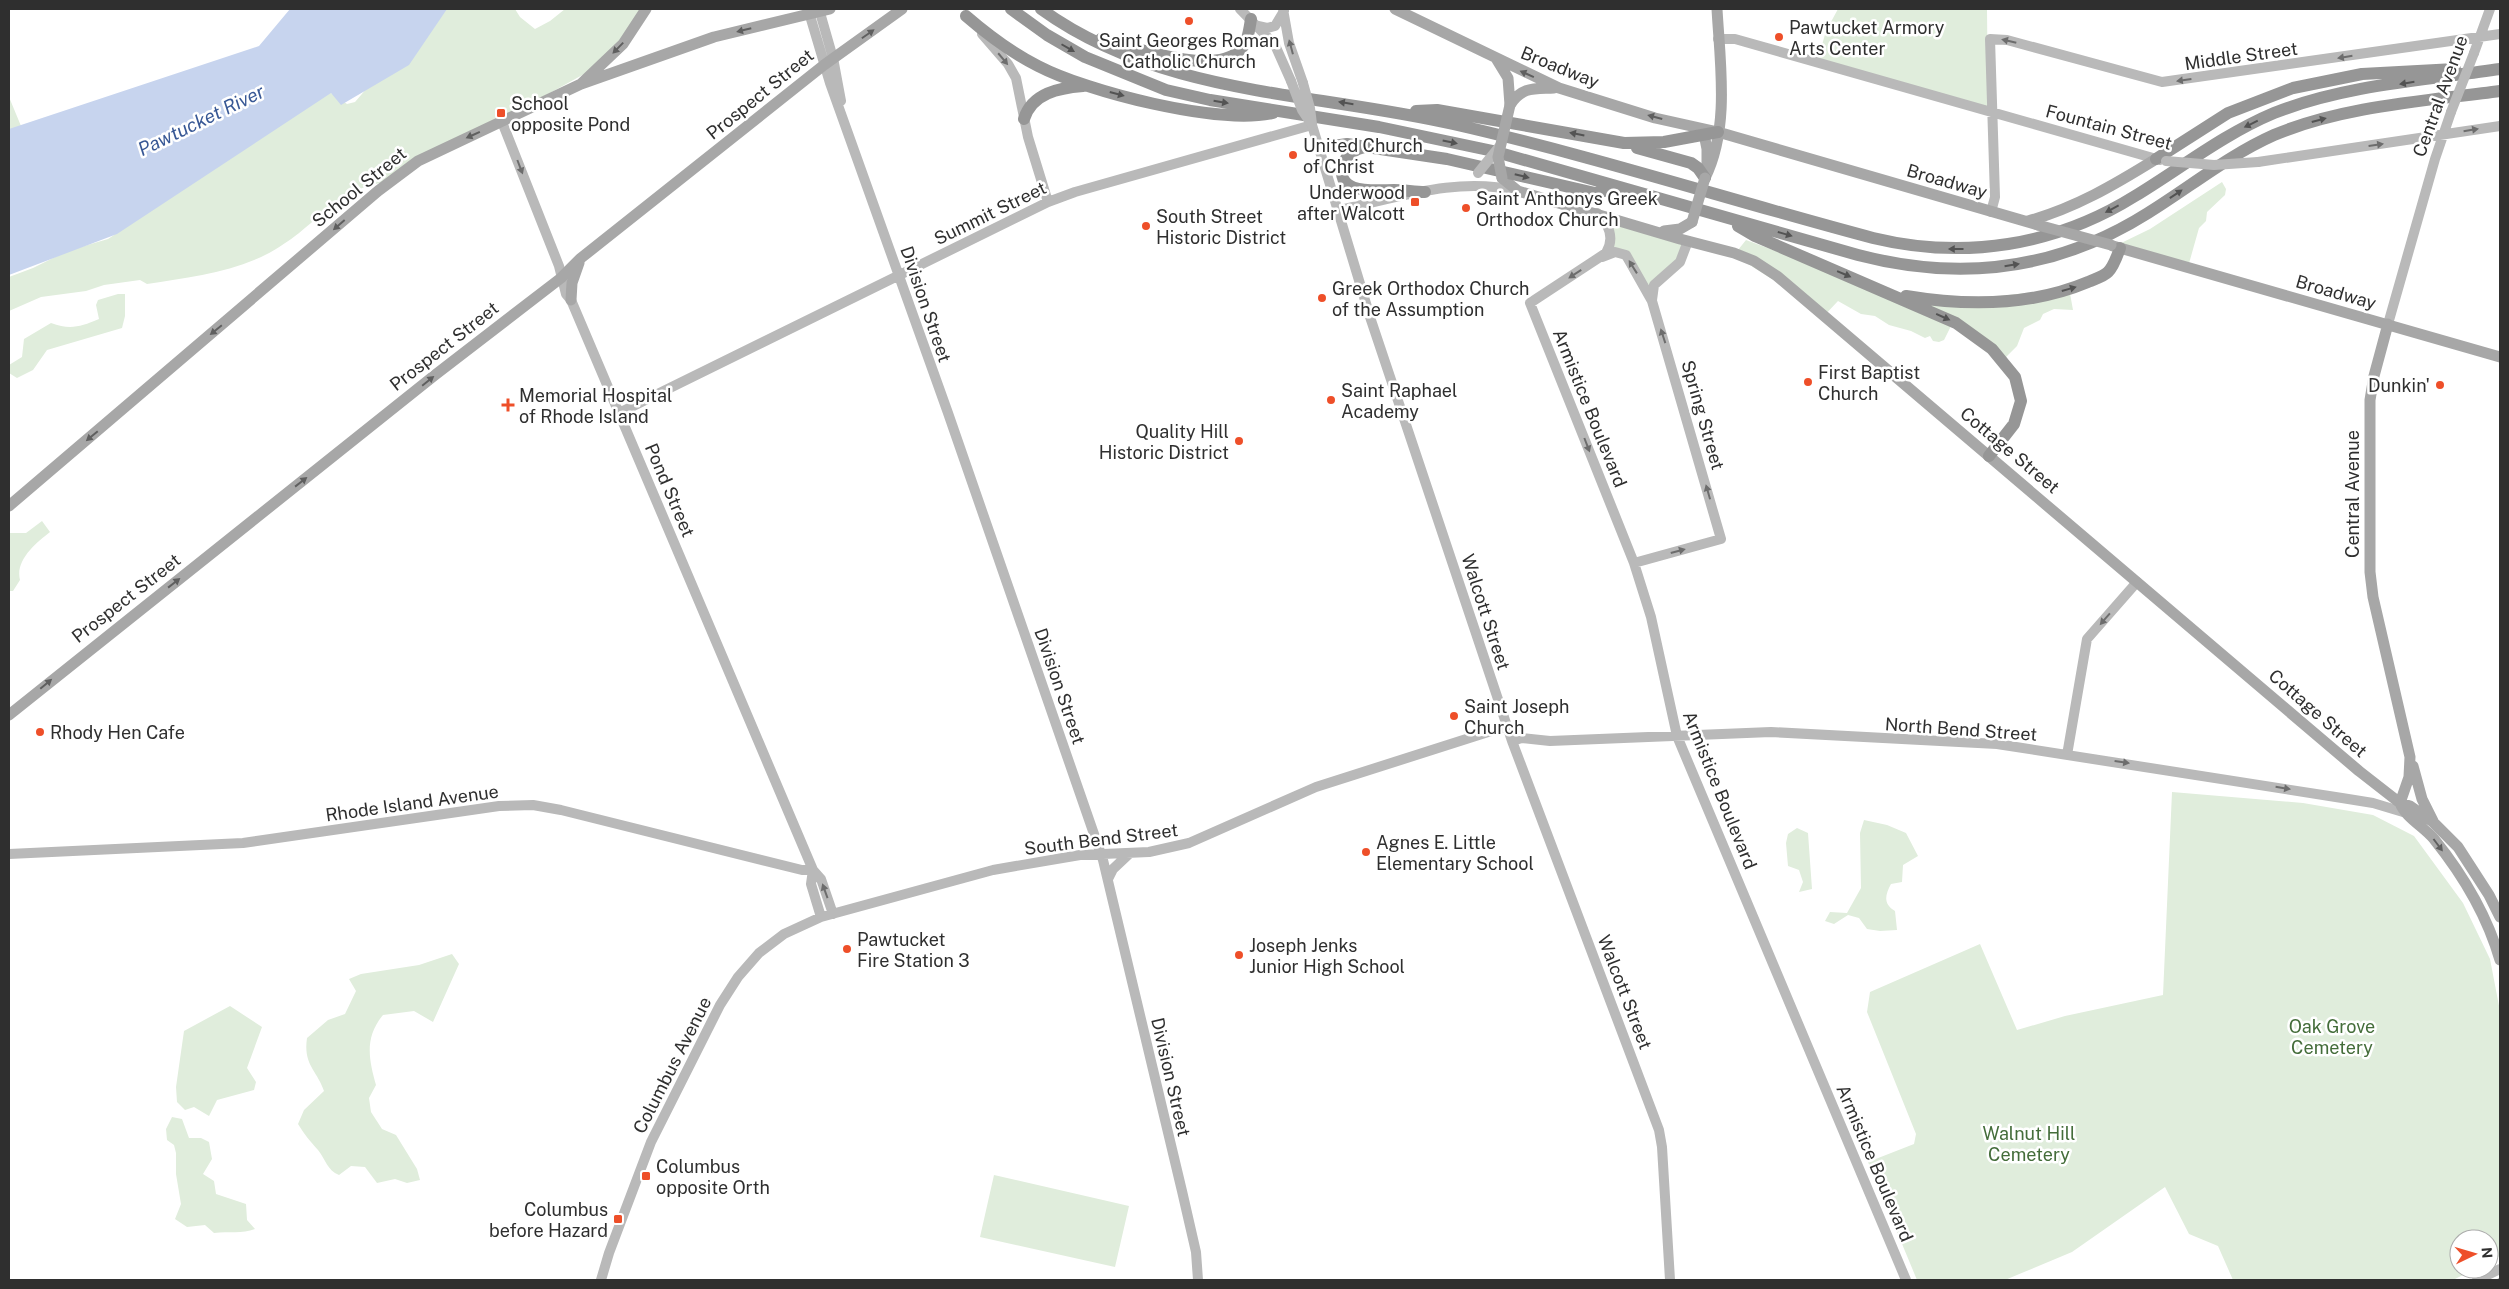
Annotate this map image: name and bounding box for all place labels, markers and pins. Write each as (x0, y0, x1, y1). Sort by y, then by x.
marker: Saint Georges Roman Catholic Church (1183, 15, 1195, 27)
place label: Pawtucket Armory Arts Center (1789, 17, 1945, 59)
place label: Saint Georges Roman Catholic Church (1099, 30, 1279, 72)
marker: Pawtucket Armory Arts Center (1773, 31, 1785, 43)
place label: School opposite Pond (511, 93, 630, 135)
marker: School opposite Pond (495, 107, 507, 119)
place label: United Church of Christ (1303, 135, 1423, 177)
marker: United Church of Christ (1287, 149, 1299, 161)
place label: Underwood after Walcott (1297, 182, 1405, 224)
place label: Saint Anthonys Greek Orthodox Church (1476, 188, 1658, 230)
marker: Underwood after Walcott (1409, 196, 1421, 208)
marker: Saint Anthonys Greek Orthodox Church (1460, 202, 1472, 214)
place label: South Street Historic District (1156, 206, 1286, 248)
marker: South Street Historic District (1140, 220, 1152, 232)
place label: Greek Orthodox Church of the Assumption (1332, 278, 1529, 320)
marker: Greek Orthodox Church of the Assumption (1316, 292, 1328, 304)
place label: First Baptist Church (1818, 362, 1920, 404)
place label: Dunkin' (2368, 375, 2430, 396)
marker: First Baptist Church (1802, 376, 1814, 388)
marker: Dunkin' (2434, 379, 2446, 391)
place label: Saint Raphael Academy (1341, 380, 1458, 422)
place label: Memorial Hospital of Rhode Island (519, 385, 672, 427)
marker: Saint Raphael Academy (1325, 394, 1337, 406)
marker: Memorial Hospital of Rhode Island (501, 398, 515, 412)
place label: Quality Hill Historic District (1099, 421, 1229, 463)
marker: Quality Hill Historic District (1233, 435, 1245, 447)
place label: Saint Joseph Church (1464, 696, 1569, 738)
marker: Saint Joseph Church (1448, 710, 1460, 722)
place label: Rhody Hen Cafe (50, 722, 185, 743)
marker: Rhody Hen Cafe (34, 726, 46, 738)
place label: Agnes E. Little Elementary School (1376, 832, 1534, 874)
marker: Agnes E. Little Elementary School (1360, 846, 1372, 858)
place label: Pawtucket Fire Station 3 (857, 929, 970, 971)
place label: Joseph Jenks Junior High School (1249, 935, 1405, 977)
marker: Pawtucket Fire Station 3 (841, 943, 853, 955)
marker: Joseph Jenks Junior High School (1233, 949, 1245, 961)
place label: Columbus opposite Orth (656, 1156, 770, 1198)
marker: Columbus opposite Orth (640, 1170, 652, 1182)
place label: Columbus before Hazard (489, 1199, 608, 1241)
marker: Columbus before Hazard (612, 1213, 624, 1225)

